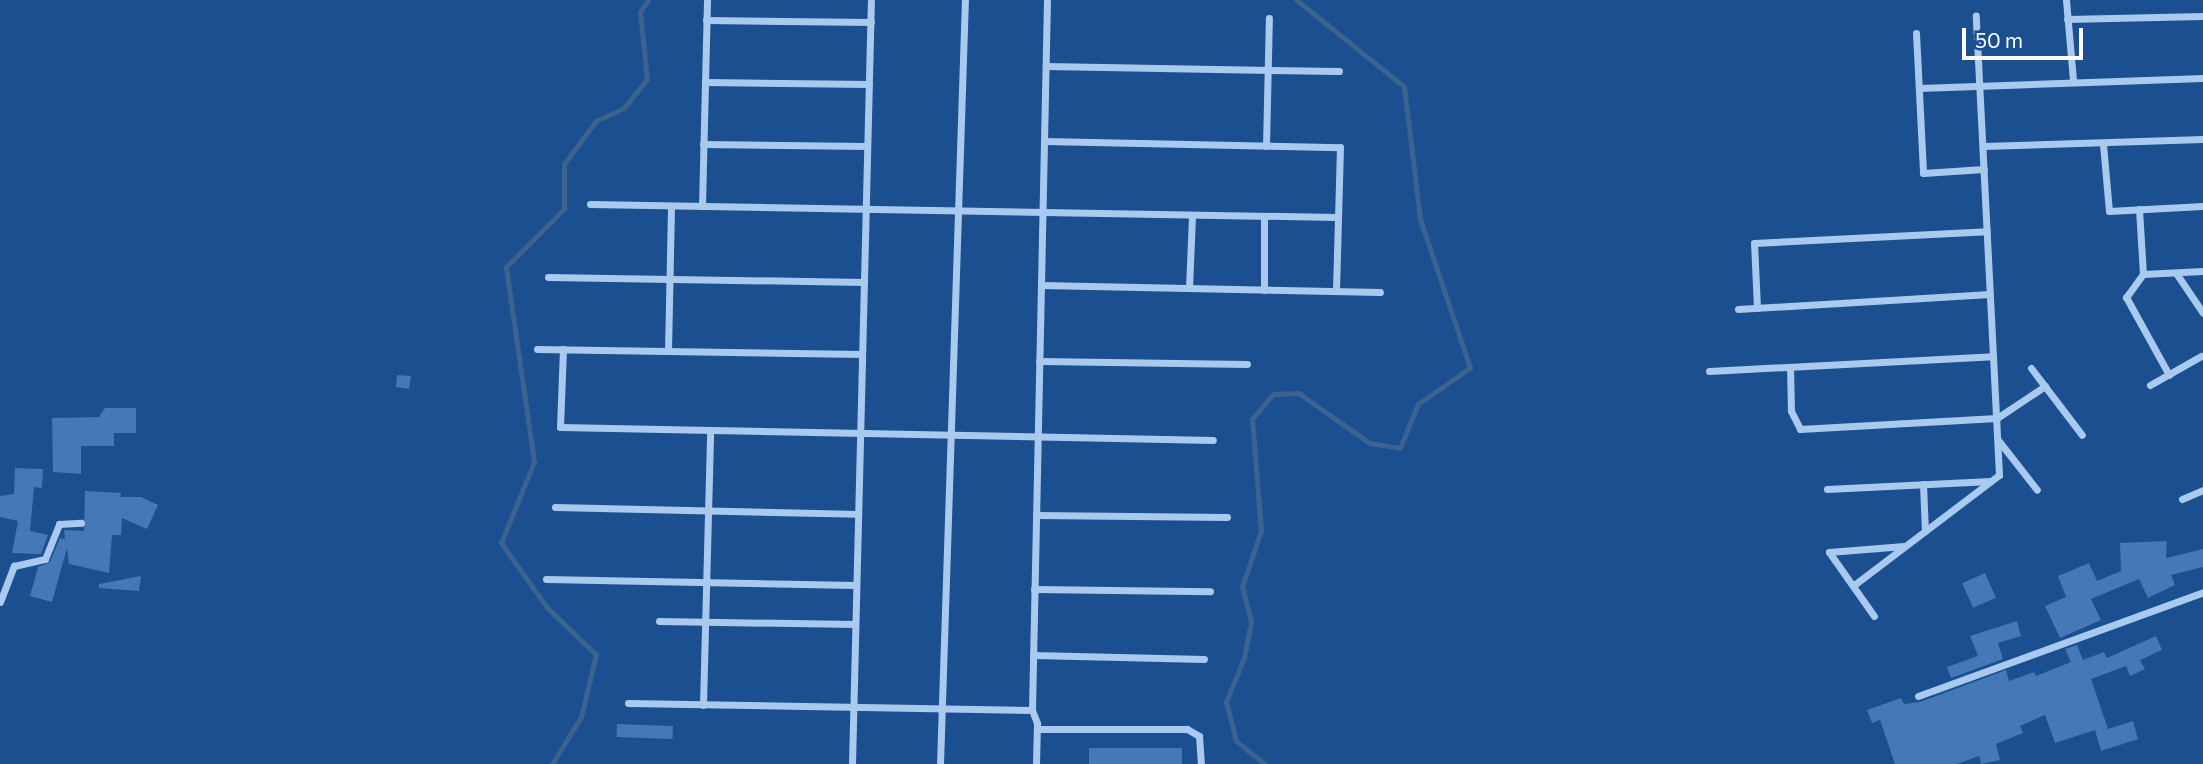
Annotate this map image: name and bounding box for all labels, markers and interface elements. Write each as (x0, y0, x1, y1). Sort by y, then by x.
scale bar (1965, 14, 2086, 58)
text: 50 m (1975, 27, 2023, 52)

